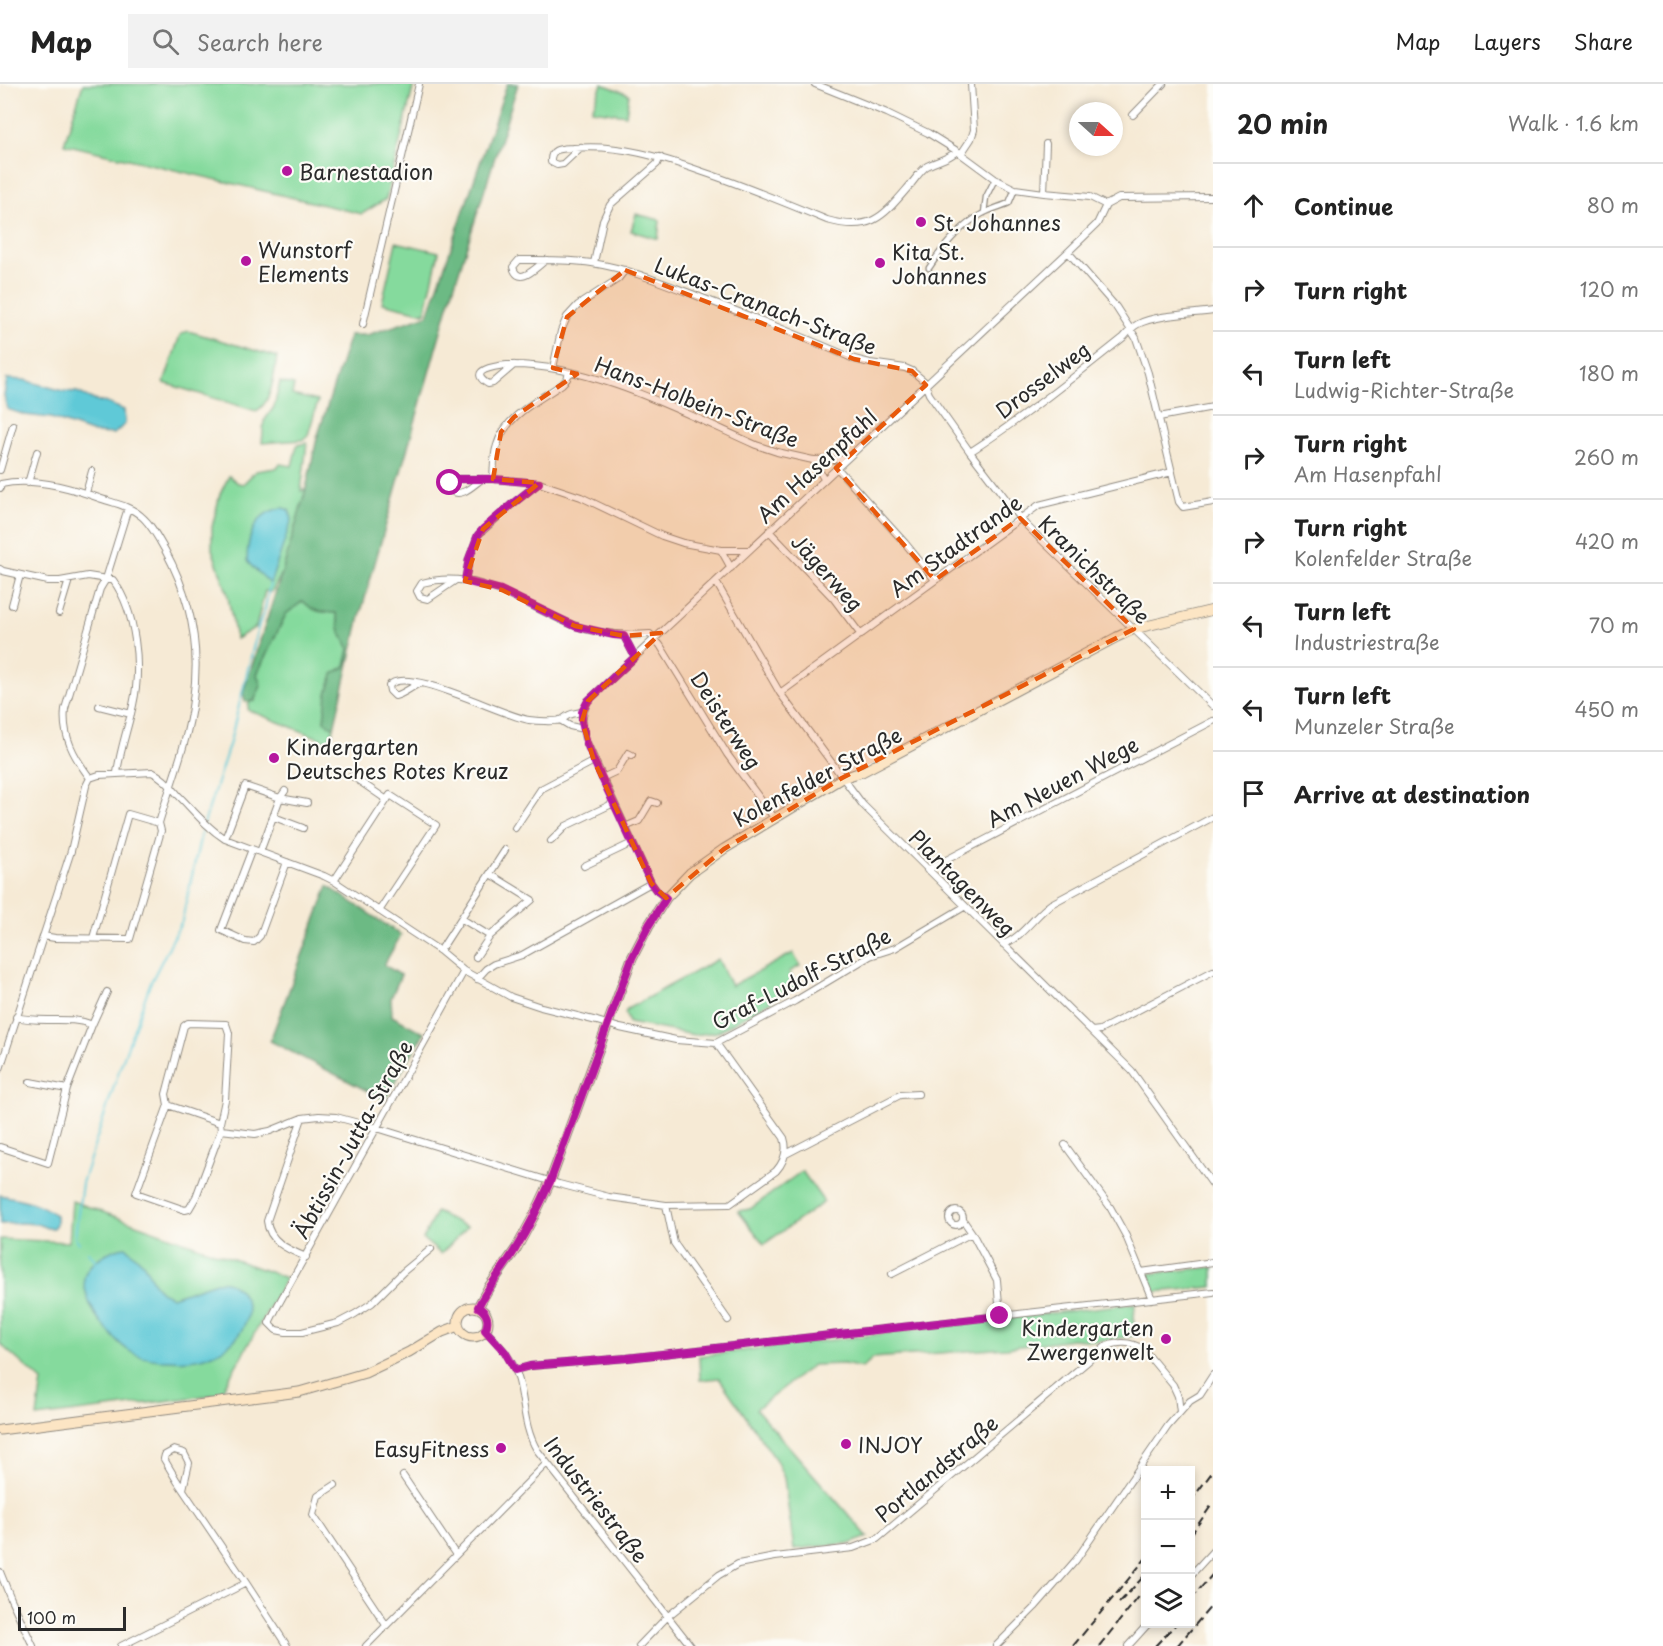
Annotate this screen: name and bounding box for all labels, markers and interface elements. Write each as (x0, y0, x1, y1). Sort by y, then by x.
search box (128, 14, 548, 68)
text: Map (30, 20, 92, 63)
icon: search (149, 25, 182, 58)
text: Search here (197, 25, 323, 58)
text: Map (1396, 25, 1440, 57)
text: Layers (1473, 25, 1541, 57)
text: Share (1574, 25, 1633, 57)
north arrow (1069, 102, 1123, 156)
text: 20 min (1237, 104, 1328, 143)
text: Walk · 1.6 km (1508, 108, 1639, 138)
place label: Barnestadion (299, 155, 433, 187)
marker: Barnestadion (280, 164, 294, 178)
icon: ahead (1237, 189, 1270, 222)
text: Continue (1294, 189, 1393, 222)
text: 80 m (1587, 190, 1639, 220)
place label: St. Johannes (933, 206, 1061, 238)
marker: St. Johannes (914, 215, 928, 229)
place label: Wunstorf Elements (258, 233, 353, 289)
place label: Kita St. Johannes (892, 235, 987, 291)
street label: Lukas-Cranach-Straße (650, 248, 882, 362)
marker: Wunstorf Elements (239, 254, 253, 268)
marker: Kita St. Johannes (873, 256, 887, 270)
icon: right (1237, 273, 1270, 306)
text: Turn right (1294, 273, 1407, 306)
text: 120 m (1580, 274, 1639, 304)
street label: Drosselweg (988, 333, 1096, 425)
text: Turn left (1294, 342, 1391, 375)
street label: Hans-Holbein-Straße (590, 347, 804, 455)
icon: left (1237, 357, 1270, 390)
text: 180 m (1579, 358, 1639, 388)
text: Ludwig-Richter-Straße (1294, 375, 1514, 405)
street label: Am Hasenpfahl (748, 400, 884, 530)
text: Turn right (1294, 426, 1407, 459)
icon: right (1237, 441, 1270, 474)
text: 260 m (1574, 442, 1639, 472)
text: Am Hasenpfahl (1294, 459, 1442, 489)
route start (436, 469, 462, 495)
street label: Am Stadtrande (882, 486, 1028, 604)
street label: Kranichstraße (1032, 507, 1158, 631)
text: Turn right (1294, 510, 1407, 543)
icon: right (1237, 525, 1270, 558)
street label: Jägerweg (784, 526, 872, 618)
text: 420 m (1575, 526, 1639, 556)
text: Kolenfelder Straße (1294, 543, 1472, 573)
text: Turn left (1294, 594, 1391, 627)
icon: left (1237, 609, 1270, 642)
text: 70 m (1589, 610, 1639, 640)
text: Industriestraße (1294, 627, 1440, 657)
street label: Deisterweg (683, 665, 771, 775)
text: Turn left (1294, 678, 1391, 711)
icon: left (1237, 693, 1270, 726)
text: 450 m (1574, 694, 1639, 724)
text: Munzeler Straße (1294, 711, 1455, 741)
street label: Kolenfelder Straße (727, 718, 907, 834)
street label: Am Neuen Wege (980, 728, 1144, 834)
place label: Kindergarten Deutsches Rotes Kreuz (286, 730, 508, 786)
marker: Kindergarten Deutsches Rotes Kreuz (267, 751, 281, 765)
icon: arrive (1237, 777, 1270, 810)
text: Arrive at destination (1294, 777, 1530, 810)
street label: Plantagenweg (902, 821, 1024, 943)
street label: Graf-Ludolf-Straße (706, 919, 896, 1037)
street label: Äbtissin-Jutta-Straße (284, 1034, 420, 1244)
route end (986, 1302, 1012, 1328)
place label: Kindergarten Zwergenwelt (1021, 1311, 1154, 1367)
marker: Kindergarten Zwergenwelt (1159, 1332, 1173, 1346)
street label: Portlandstraße (867, 1407, 1005, 1529)
place label: INJOY (858, 1428, 923, 1460)
street label: Industriestraße (537, 1429, 657, 1569)
place label: EasyFitness (374, 1432, 489, 1464)
marker: INJOY (839, 1437, 853, 1451)
marker: EasyFitness (494, 1441, 508, 1455)
map controls (1141, 1466, 1195, 1628)
button: + (1141, 1466, 1195, 1520)
button: − (1141, 1520, 1195, 1574)
button: layers (1141, 1574, 1195, 1628)
scale bar (18, 1604, 126, 1632)
text: 100 m (27, 1605, 76, 1629)

